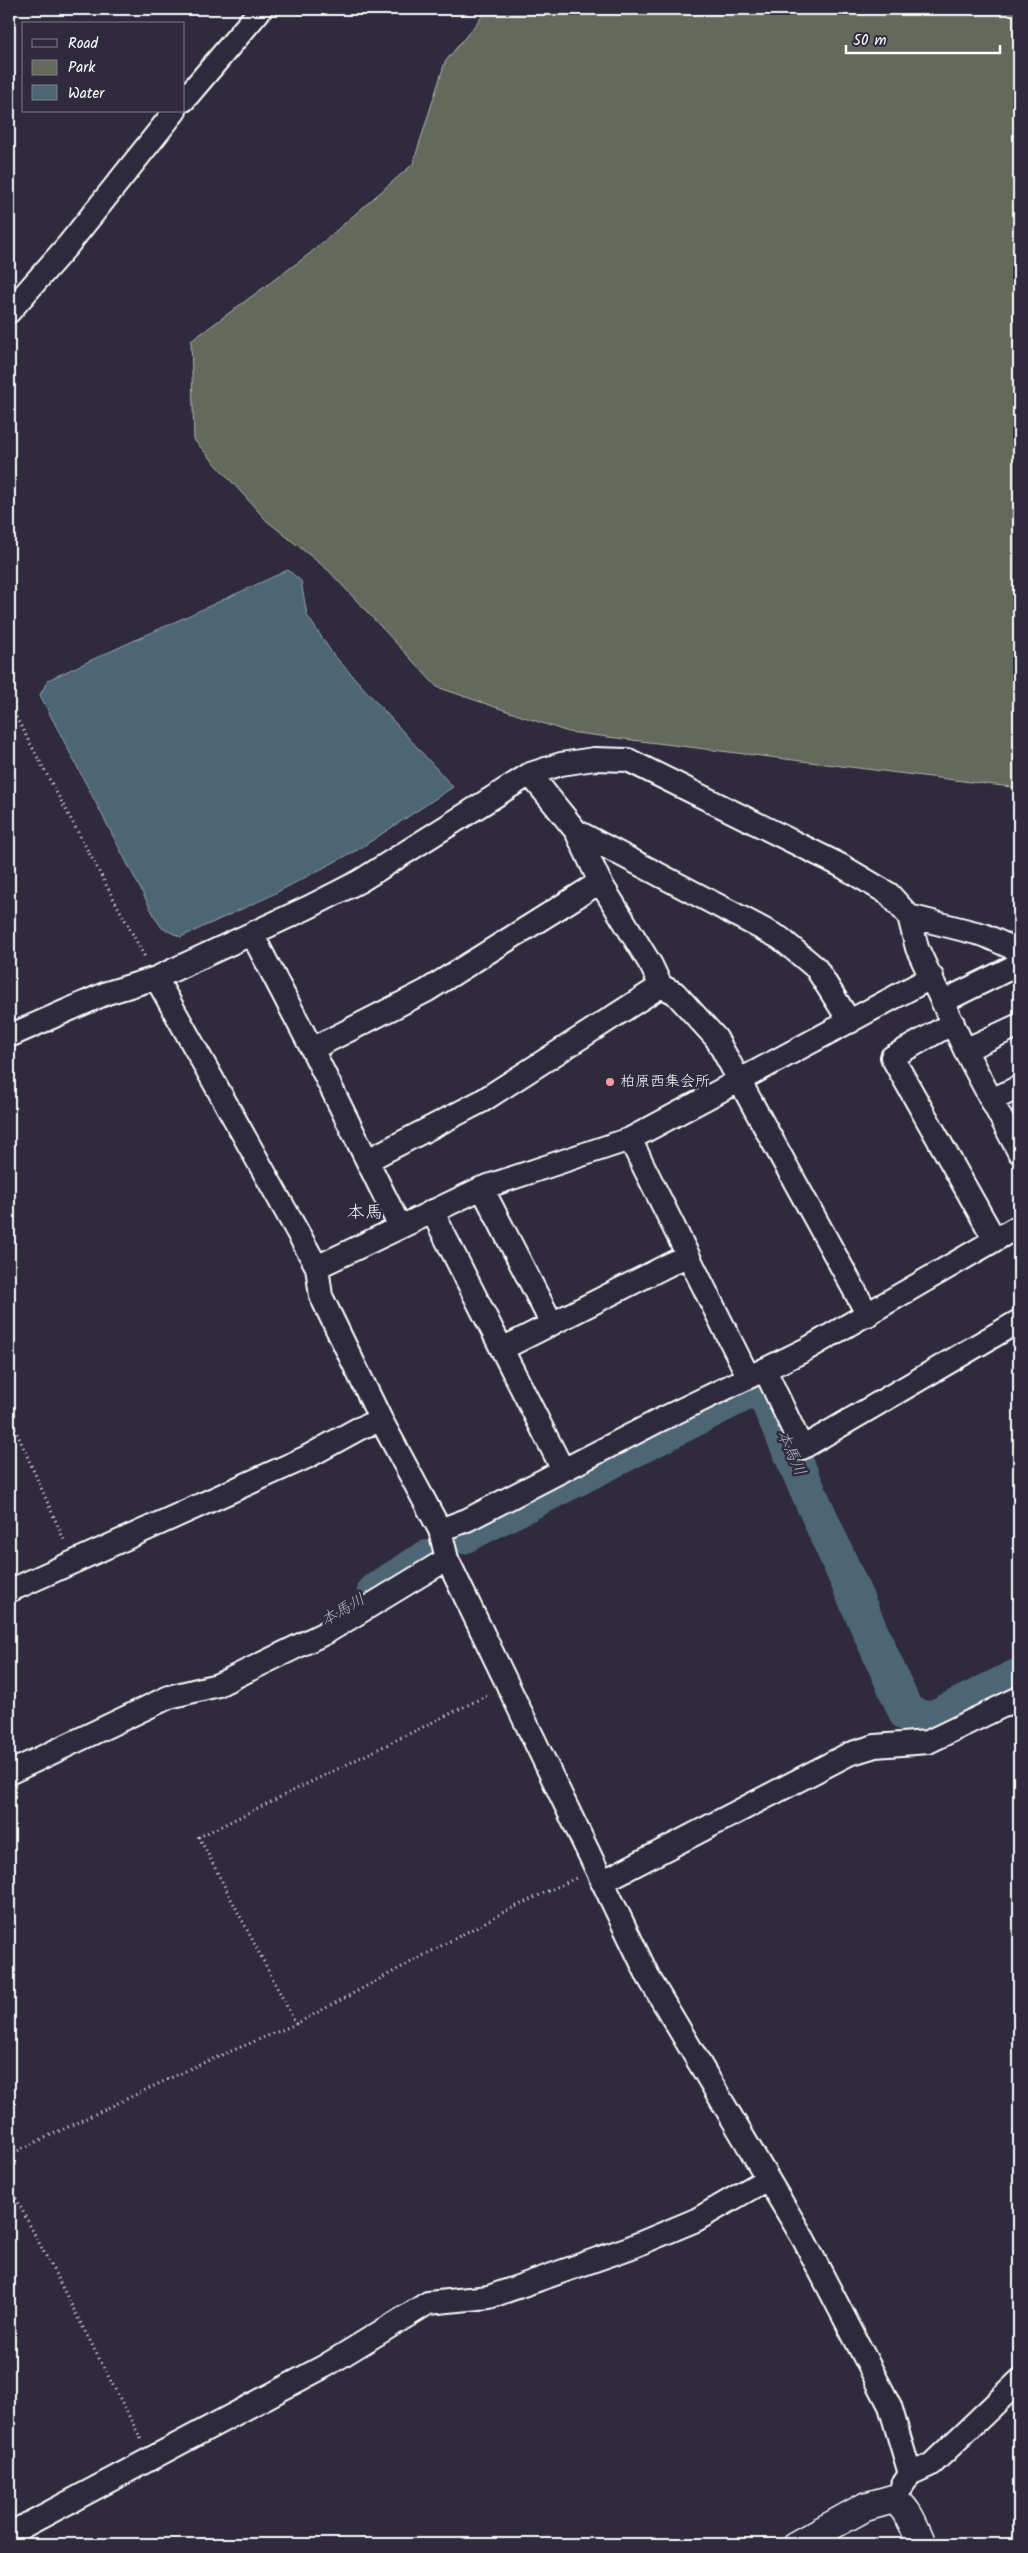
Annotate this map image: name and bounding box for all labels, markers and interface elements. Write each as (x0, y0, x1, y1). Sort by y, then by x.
legend (22, 22, 185, 112)
scale bar (846, 22, 999, 54)
text: 50 m (853, 29, 887, 53)
text: Road (68, 32, 99, 56)
text: Park (68, 56, 96, 80)
text: Water (68, 82, 105, 106)
place label: 柏原西集会所 (620, 1070, 710, 1094)
marker: 柏原西集会所 (604, 1076, 616, 1088)
district label: 本馬 (347, 1199, 383, 1228)
water label: 本馬川 (770, 1426, 812, 1480)
water label: 本馬川 (316, 1587, 370, 1633)

